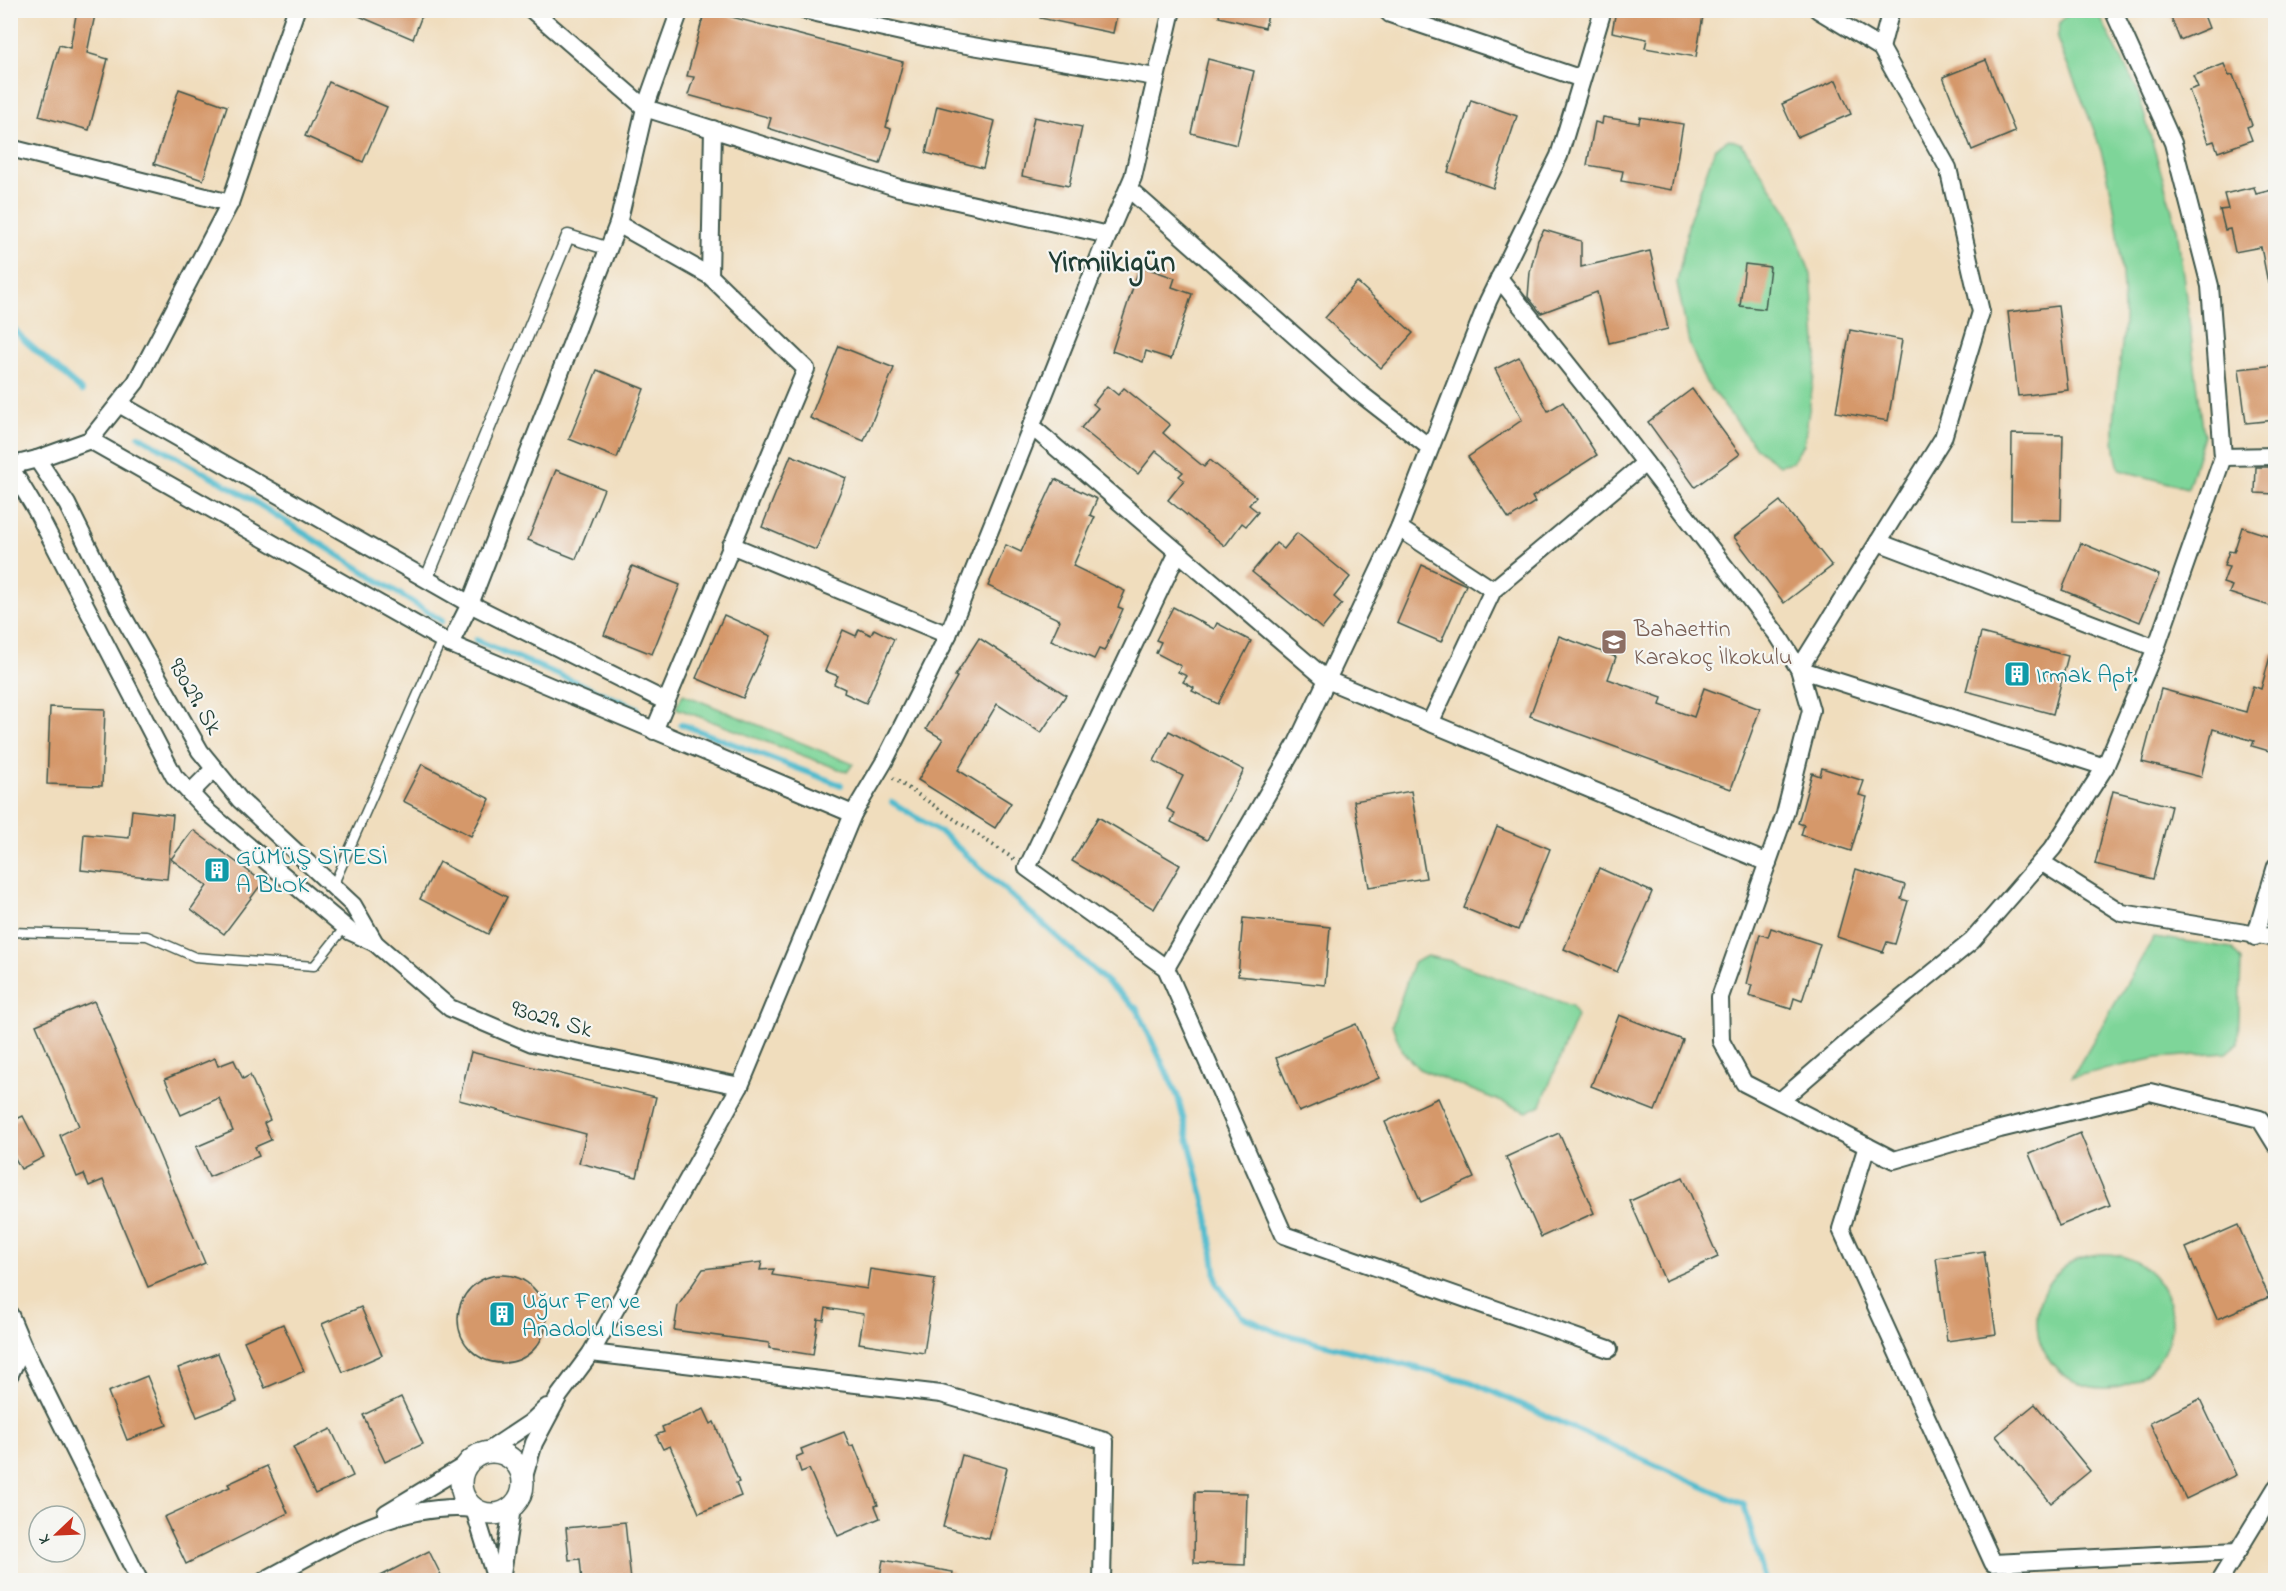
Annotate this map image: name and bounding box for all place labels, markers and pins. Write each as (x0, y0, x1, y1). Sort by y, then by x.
place label: Bahaettin Karakoç İlkokulu (1633, 613, 1792, 676)
school or university icon: Bahaettin Karakoç İlkokulu (1599, 627, 1629, 657)
building icon: Irmak Apt. (2002, 659, 2032, 689)
place label: Irmak Apt. (2036, 659, 2138, 694)
place label: GÜMÜŞ SİTESİ A BLOK (236, 841, 388, 904)
building icon: GÜMÜŞ SİTESİ A BLOK (202, 855, 232, 885)
place label: Uğur Fen ve Anadolu Lisesi (522, 1285, 663, 1348)
building icon: Uğur Fen ve Anadolu Lisesi (487, 1299, 517, 1329)

